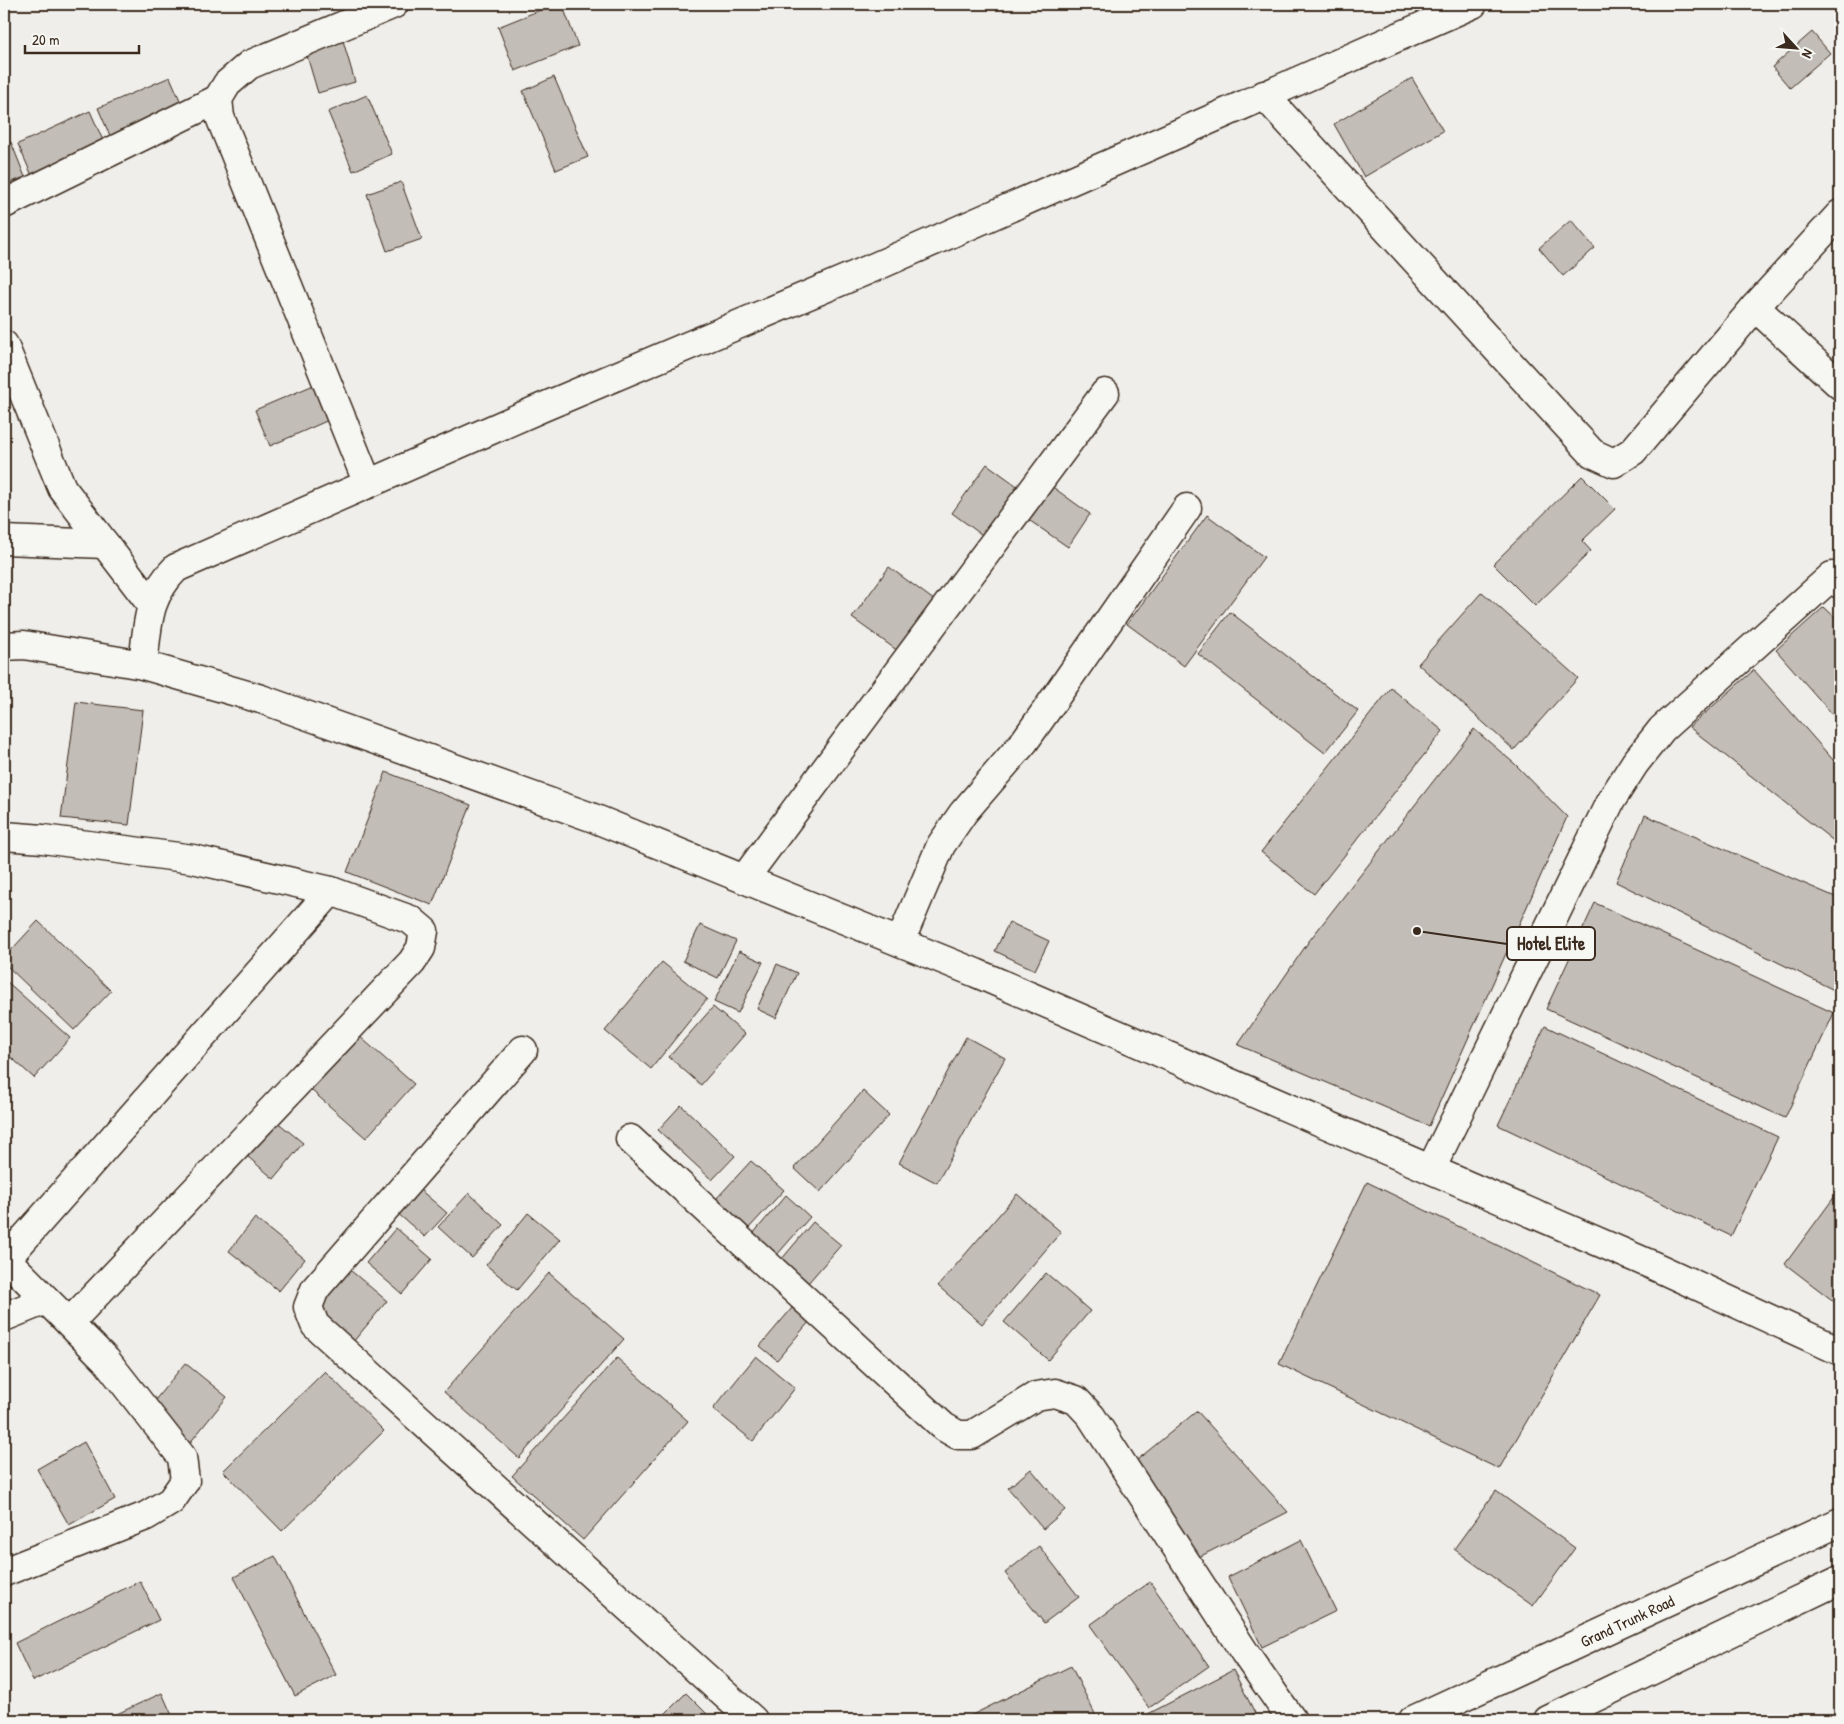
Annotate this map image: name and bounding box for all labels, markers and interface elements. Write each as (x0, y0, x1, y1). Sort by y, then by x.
scale bar (25, 22, 139, 54)
north arrow (1772, 22, 1822, 72)
text: 20 m (32, 29, 59, 50)
text: N (1798, 46, 1818, 62)
callout: Hotel Elite (1507, 927, 1595, 960)
text: Hotel Elite (1517, 931, 1586, 956)
street label: Grand Trunk Road (1577, 1590, 1677, 1652)

